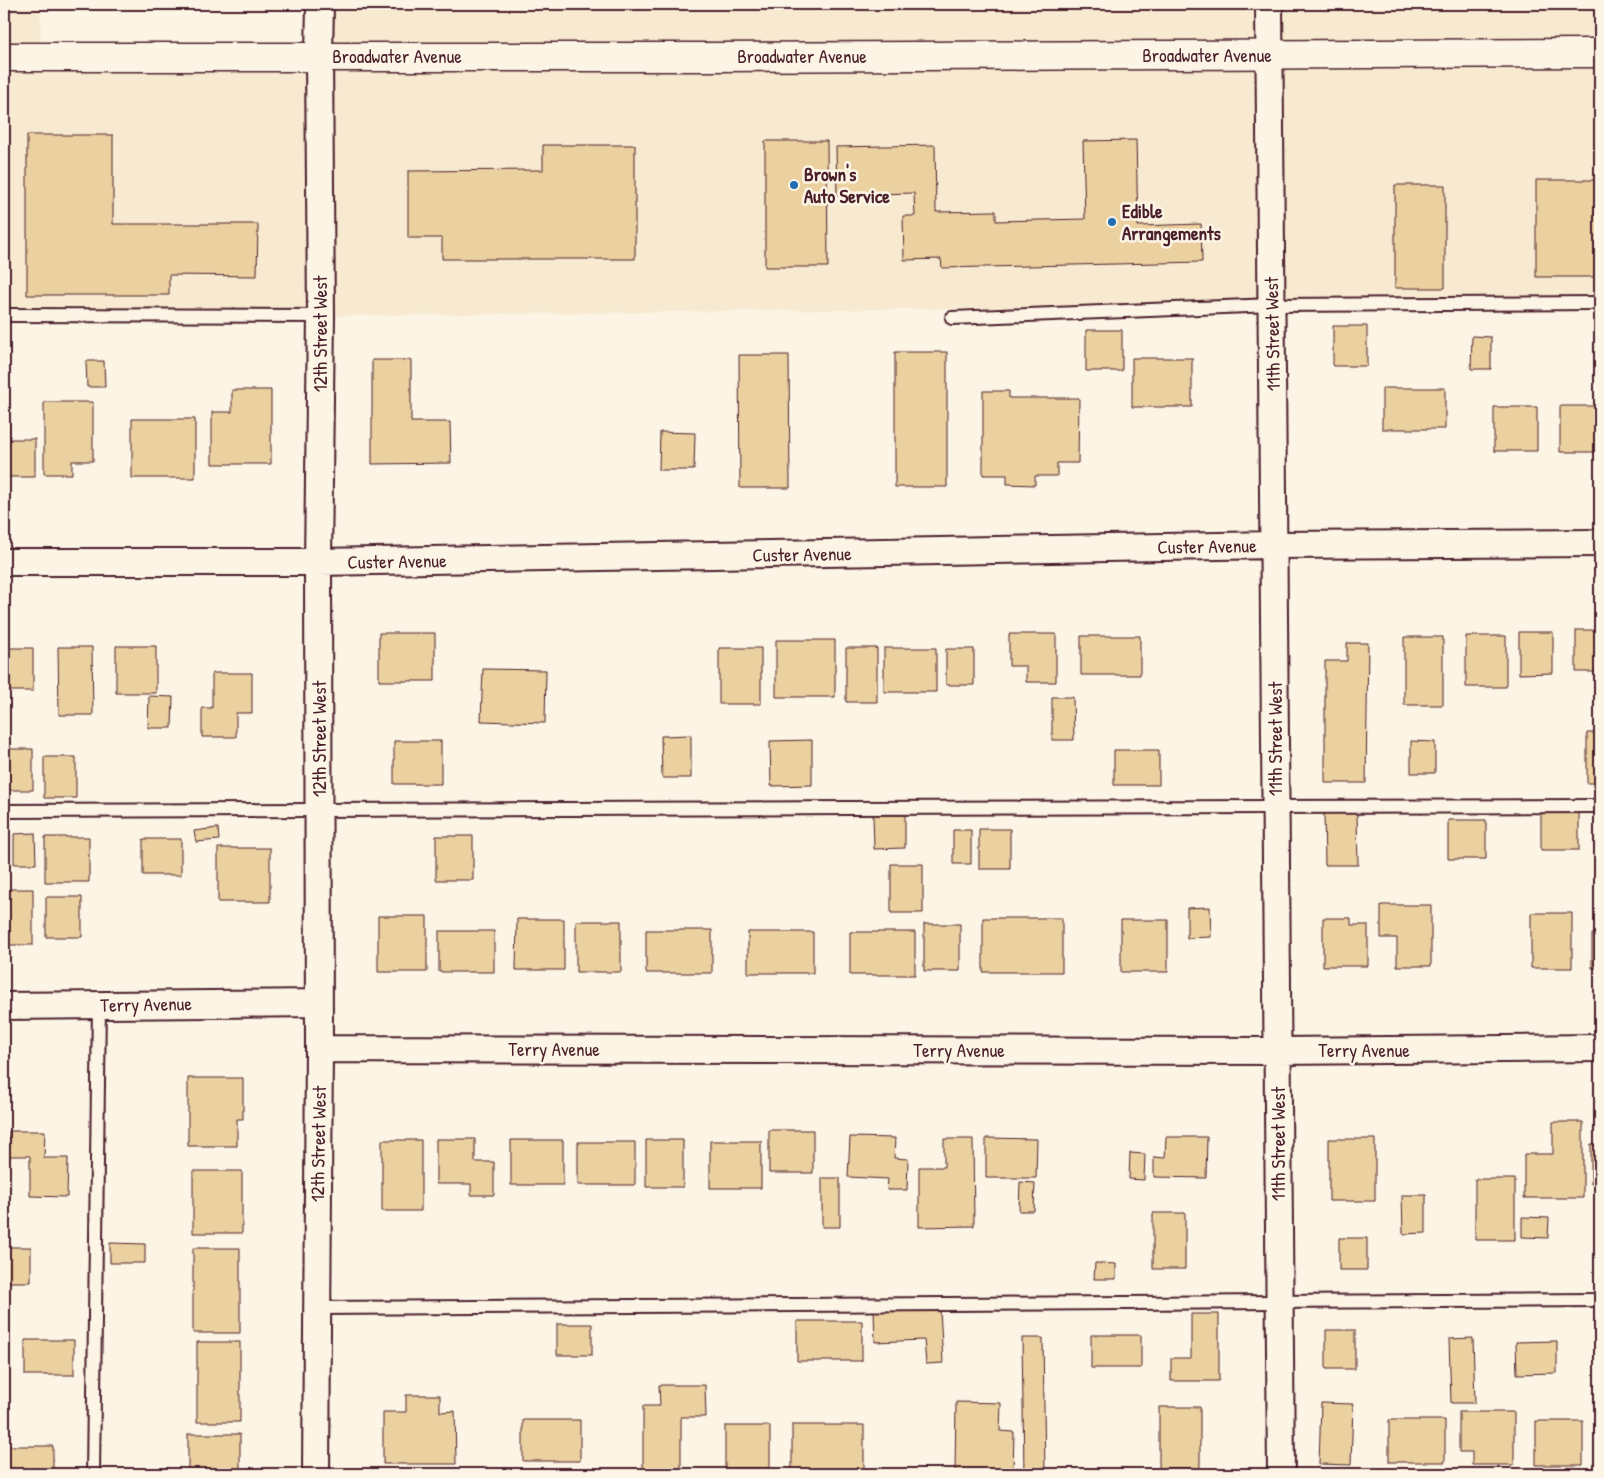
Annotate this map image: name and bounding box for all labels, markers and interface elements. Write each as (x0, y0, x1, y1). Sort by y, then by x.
street label: Broadwater Avenue (1142, 42, 1272, 68)
street label: Broadwater Avenue (332, 43, 462, 69)
street label: Broadwater Avenue (737, 43, 867, 69)
place label: Brown's Auto Service (804, 161, 890, 209)
marker: Brown's Auto Service (788, 179, 800, 191)
place label: Edible Arrangements (1122, 198, 1222, 247)
marker: Edible Arrangements (1106, 216, 1118, 228)
street label: 12th Street West (307, 275, 333, 392)
street label: 11th Street West (1258, 276, 1286, 391)
street label: Custer Avenue (1157, 532, 1257, 560)
street label: Custer Avenue (752, 540, 852, 568)
street label: Custer Avenue (347, 547, 447, 575)
street label: 12th Street West (306, 680, 332, 797)
street label: 11th Street West (1262, 681, 1288, 796)
street label: Terry Avenue (100, 990, 192, 1018)
street label: Terry Avenue (508, 1036, 600, 1062)
street label: Terry Avenue (913, 1037, 1005, 1063)
street label: Terry Avenue (1318, 1037, 1410, 1063)
street label: 12th Street West (304, 1085, 332, 1202)
street label: 11th Street West (1265, 1086, 1291, 1201)

